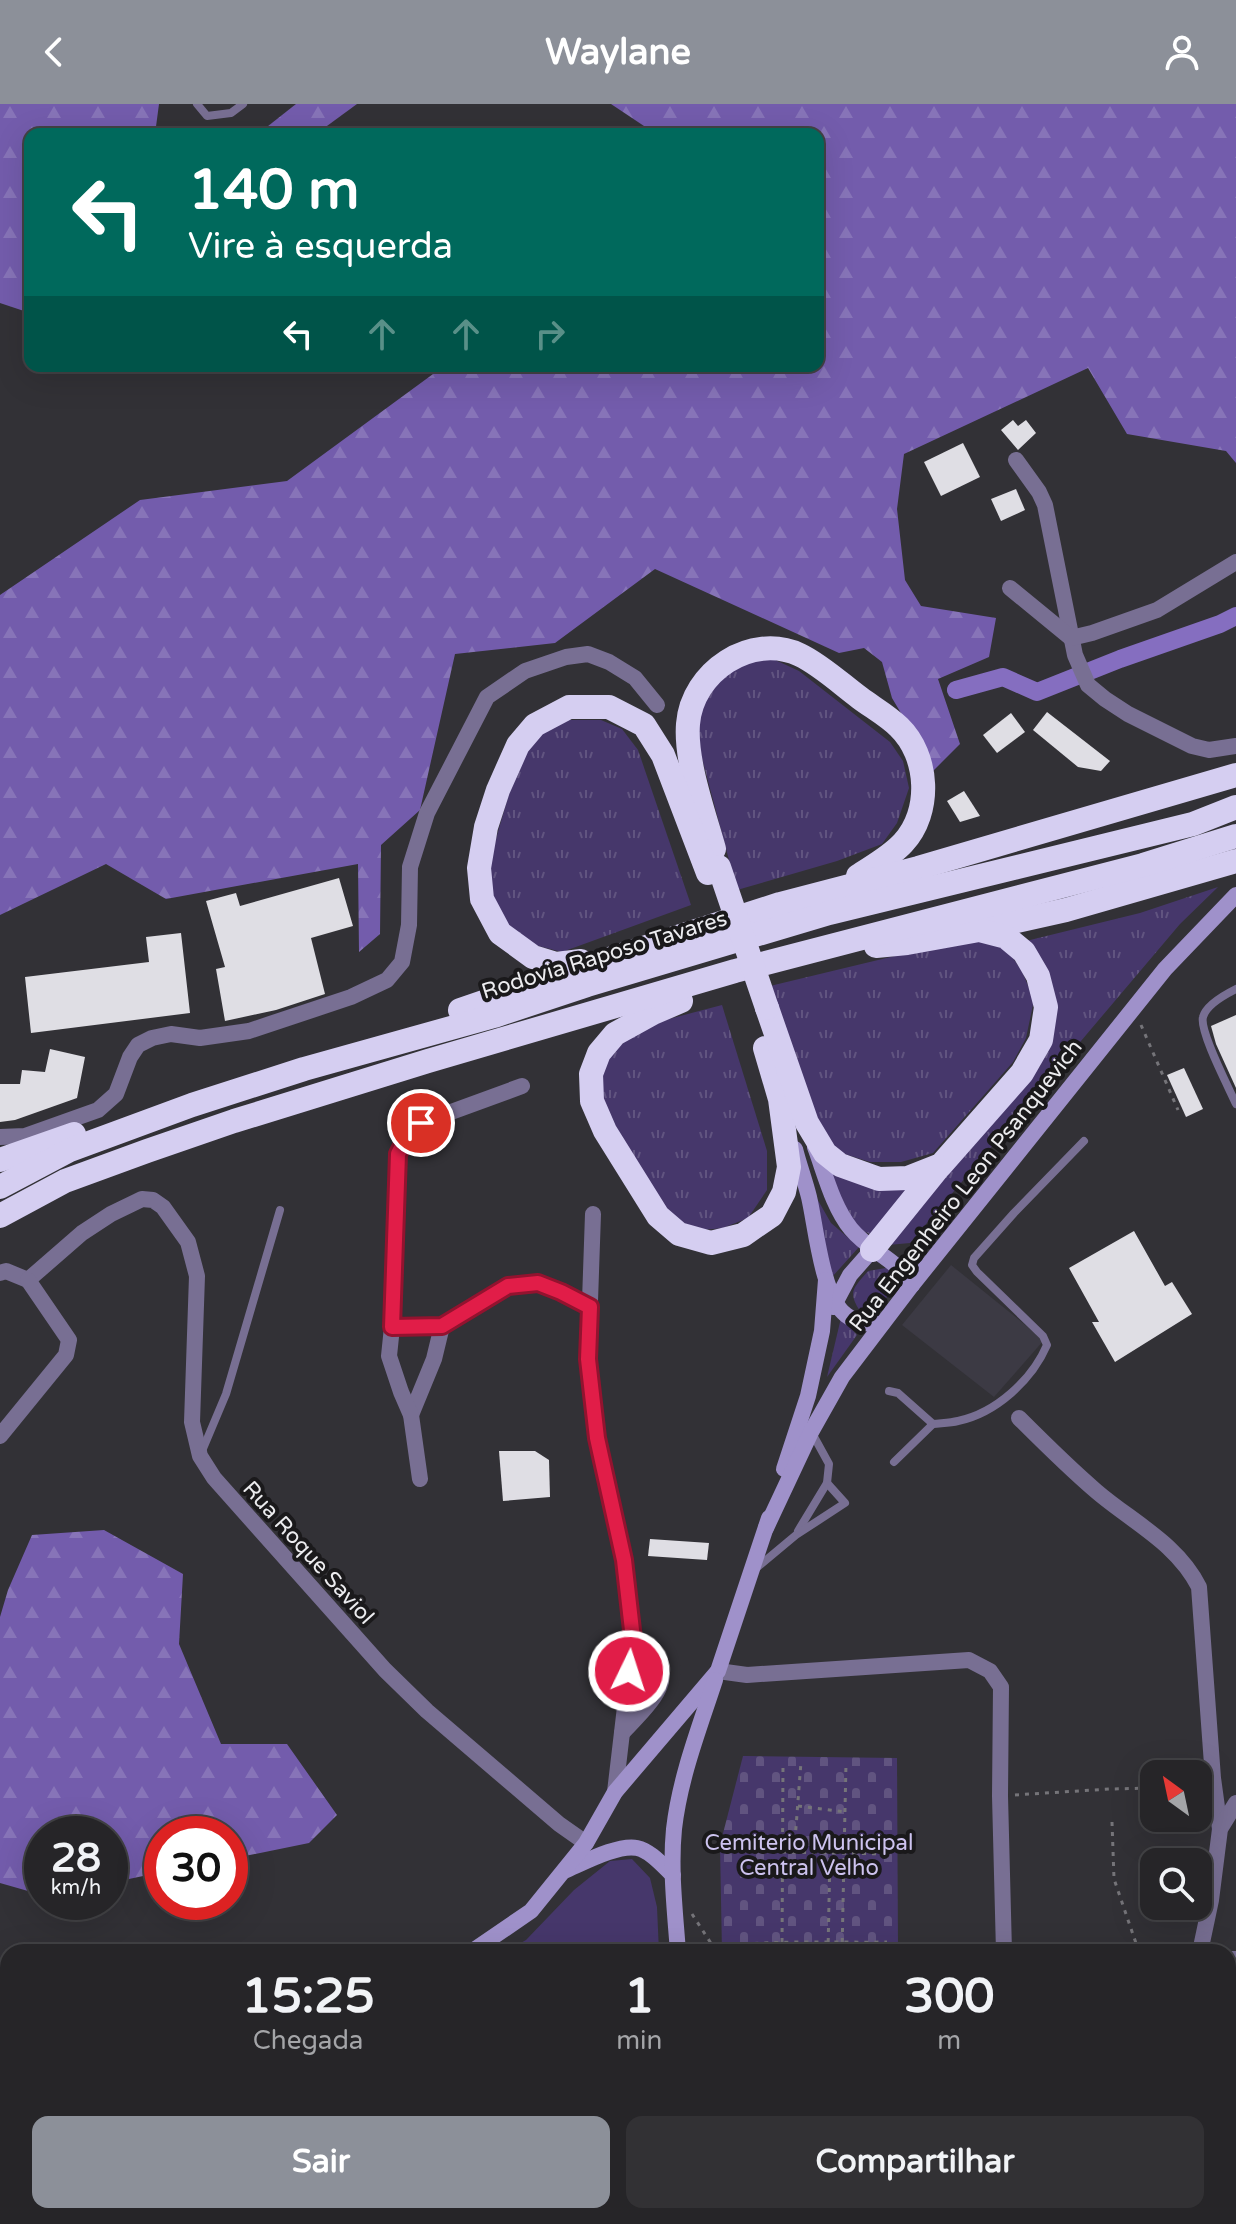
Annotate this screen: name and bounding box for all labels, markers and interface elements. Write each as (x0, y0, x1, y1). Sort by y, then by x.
icon: back (32, 30, 76, 74)
icon: person (1160, 30, 1204, 74)
text: Waylane (545, 31, 691, 74)
text: 140 m (188, 157, 359, 224)
icon: left (56, 160, 160, 264)
text: Vire à esquerda (188, 225, 453, 268)
icon: left (276, 312, 320, 356)
icon: ahead (360, 312, 404, 356)
icon: ahead (444, 312, 488, 356)
icon: right (528, 312, 572, 356)
street label: Rodovia Raposo Tavares (479, 905, 730, 1005)
street label: Rua Engenheiro Leon Psanquevich (844, 1035, 1088, 1337)
pin (387, 1089, 455, 1157)
icon: arrive (399, 1101, 443, 1145)
street label: Rua Roque Saviol (237, 1476, 379, 1629)
position arrow (587, 1629, 671, 1713)
north arrow (1140, 1760, 1212, 1832)
map controls (1140, 1760, 1212, 1920)
speed limit sign: 30 (144, 1816, 248, 1920)
park label: Cemiterio Municipal Central Velho (705, 1830, 913, 1881)
text: 28 (51, 1834, 101, 1882)
button: search (1140, 1848, 1212, 1920)
text: km/h (51, 1876, 101, 1900)
text: 15:25 (242, 1968, 375, 2026)
text: 1 (624, 1968, 654, 2026)
text: 300 (904, 1968, 994, 2026)
text: Chegada (253, 2025, 363, 2056)
text: min (616, 2025, 662, 2056)
text: m (937, 2025, 961, 2056)
button: Sair (32, 2116, 610, 2208)
button: Compartilhar (626, 2116, 1204, 2208)

